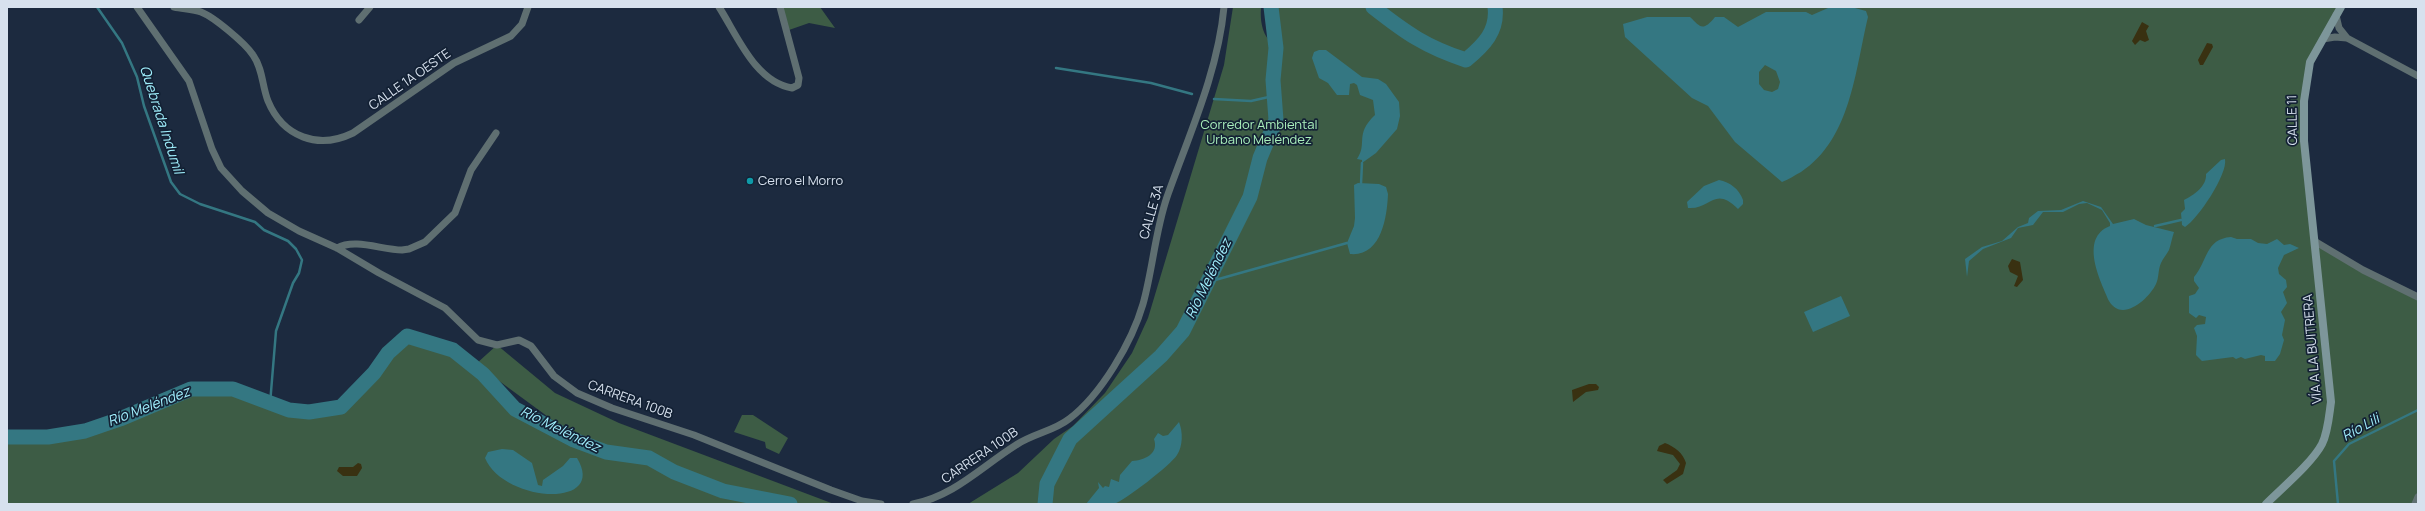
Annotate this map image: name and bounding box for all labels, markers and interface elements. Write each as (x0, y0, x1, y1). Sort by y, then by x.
street label: CALLE 1A OESTE (366, 46, 454, 114)
water label: Quebrada Indumil (136, 64, 186, 176)
street label: CALLE 11 (2285, 95, 2301, 145)
park label: Corredor Ambiental Urbano Meléndez (1200, 117, 1318, 148)
place label: Cerro el Morro (758, 173, 843, 189)
marker: Cerro el Morro (745, 176, 755, 186)
street label: CALLE 3A (1137, 183, 1167, 241)
water label: Río Meléndez (1182, 236, 1236, 322)
street label: VÍA A LA BUITRERA (2300, 294, 2326, 404)
street label: CARRERA 100B (586, 377, 674, 423)
water label: Río Meléndez (106, 384, 192, 430)
water label: Río Meléndez (517, 403, 603, 457)
water label: Río Lili (2339, 411, 2383, 445)
street label: CARRERA 100B (939, 425, 1021, 487)

